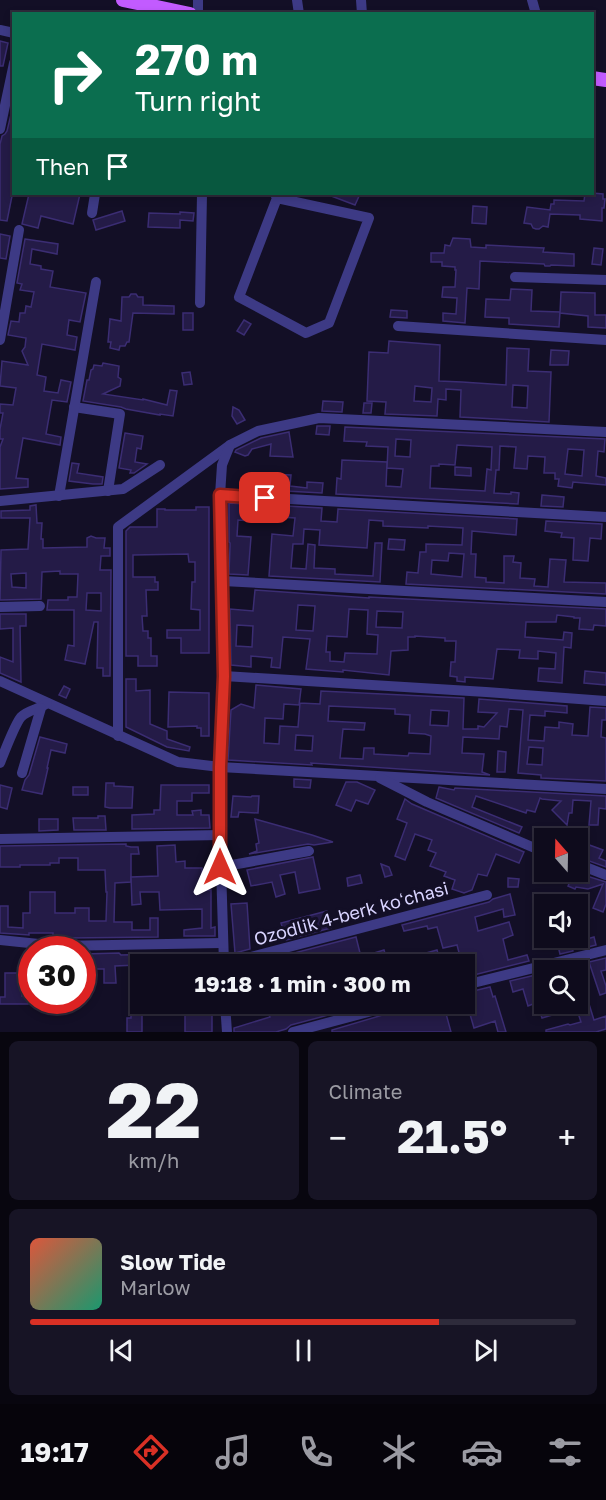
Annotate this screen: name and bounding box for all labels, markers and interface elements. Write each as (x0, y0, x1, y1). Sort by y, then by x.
text: 270 m (135, 34, 258, 84)
icon: right (36, 36, 114, 114)
text: Turn right (135, 85, 261, 117)
icon: arrive (101, 150, 134, 183)
text: Then (36, 153, 89, 180)
pin (239, 472, 290, 523)
icon: arrive (248, 481, 281, 514)
north arrow (534, 828, 588, 882)
map controls (534, 828, 588, 1014)
position arrow (188, 835, 252, 899)
street label: Ozodlik 4-berk koʻchasi (251, 876, 451, 950)
button: sound (534, 894, 588, 948)
speed limit sign: 30 (18, 936, 96, 1014)
button: search (534, 960, 588, 1014)
text: 19:18 · 1 min · 300 m (194, 970, 411, 997)
text: 22 (106, 1062, 201, 1155)
text: Climate (329, 1079, 402, 1103)
text: 21.5° (397, 1109, 507, 1163)
text: − (329, 1118, 347, 1157)
text: + (558, 1118, 576, 1157)
text: km/h (128, 1148, 179, 1172)
text: Slow Tide (120, 1248, 226, 1275)
text: Marlow (120, 1275, 191, 1299)
icon: previous (105, 1334, 138, 1367)
icon: pause (287, 1334, 320, 1367)
icon: next (469, 1334, 502, 1367)
icon: directions (130, 1431, 172, 1473)
icon: music (212, 1431, 254, 1473)
icon: phone (295, 1431, 337, 1473)
icon: climate (378, 1431, 420, 1473)
icon: car (461, 1431, 503, 1473)
icon: filters (544, 1431, 586, 1473)
text: 19:17 (20, 1436, 89, 1468)

